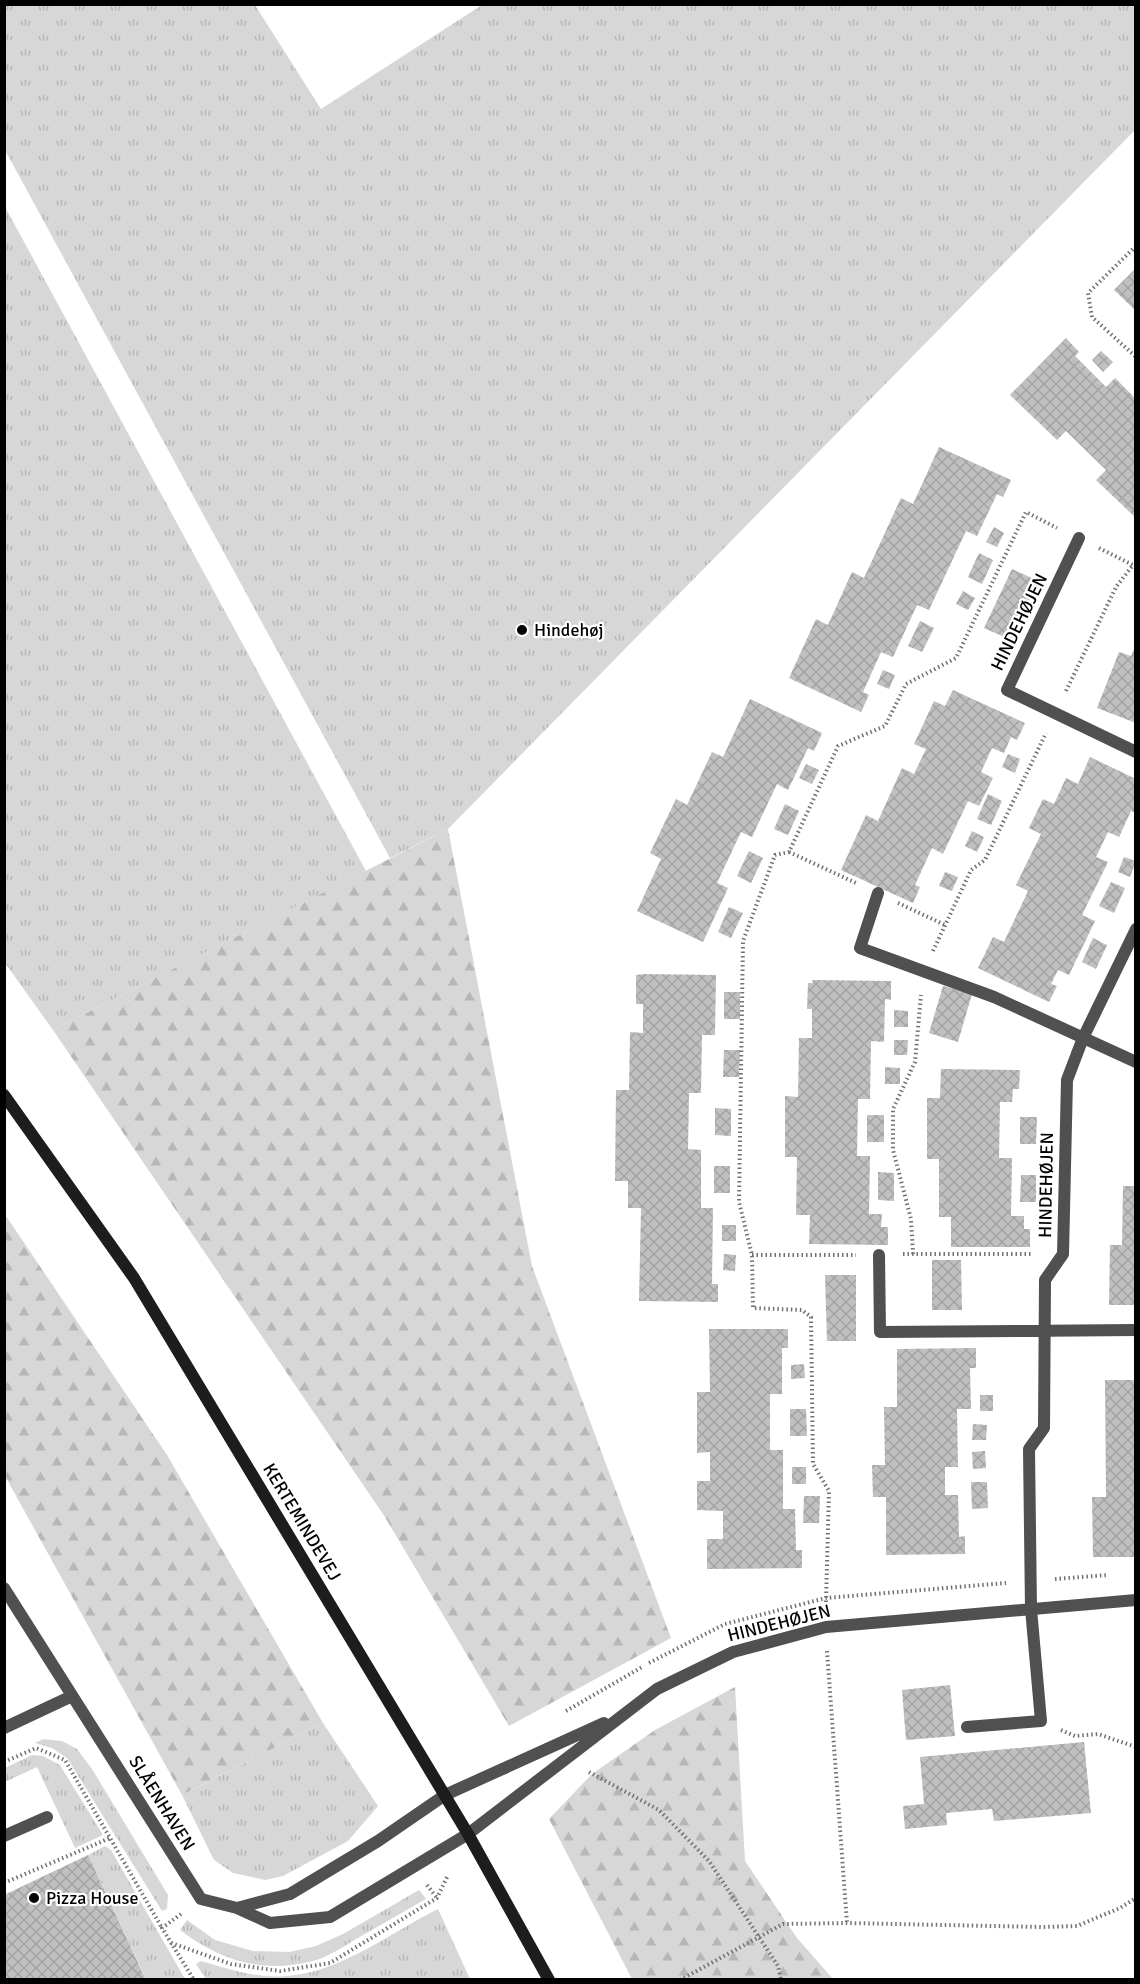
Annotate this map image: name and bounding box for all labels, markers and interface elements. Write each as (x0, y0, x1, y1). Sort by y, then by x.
street label: HINDEHØJEN (986, 570, 1052, 674)
place label: Hindehøj (534, 619, 604, 641)
marker: Hindehøj (515, 623, 529, 637)
street label: HINDEHØJEN (1034, 1132, 1058, 1238)
street label: KERTEMINDEVEJ (258, 1459, 346, 1585)
street label: HINDEHØJEN (725, 1600, 833, 1646)
street label: SLÅENHAVEN (124, 1752, 200, 1854)
place label: Pizza House (46, 1887, 139, 1909)
marker: Pizza House (27, 1891, 41, 1905)

